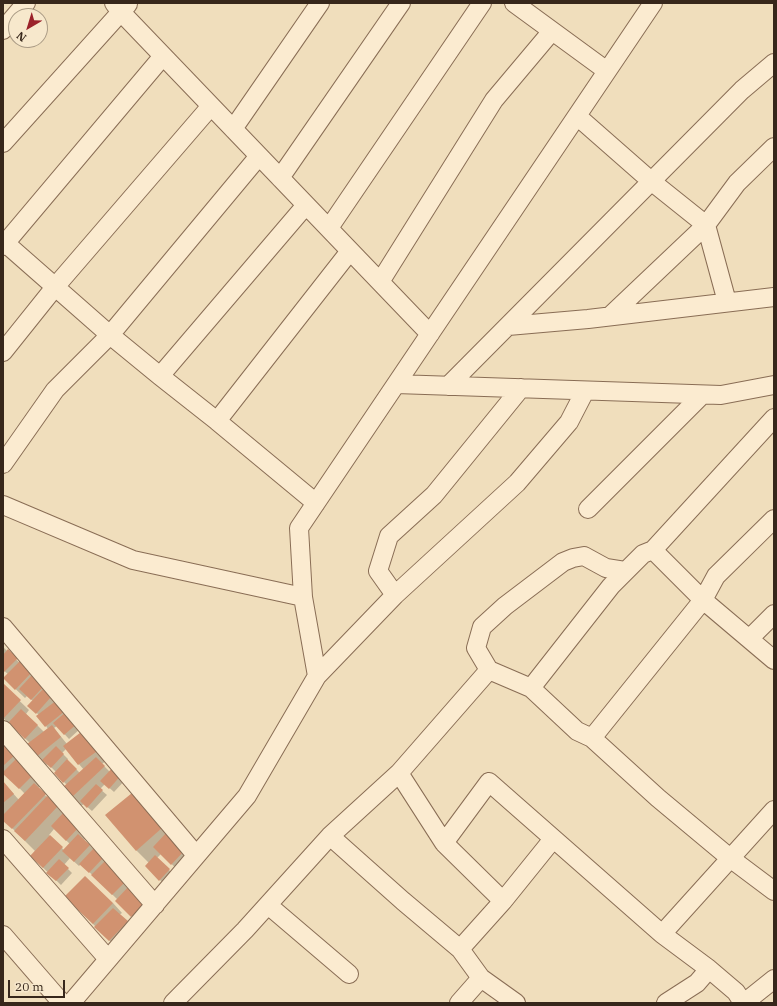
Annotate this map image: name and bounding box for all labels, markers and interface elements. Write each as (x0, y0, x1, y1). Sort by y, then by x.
north arrow (8, 8, 48, 48)
text: N (13, 28, 29, 45)
scale bar (10, 972, 67, 998)
text: 20 m (15, 979, 44, 994)

